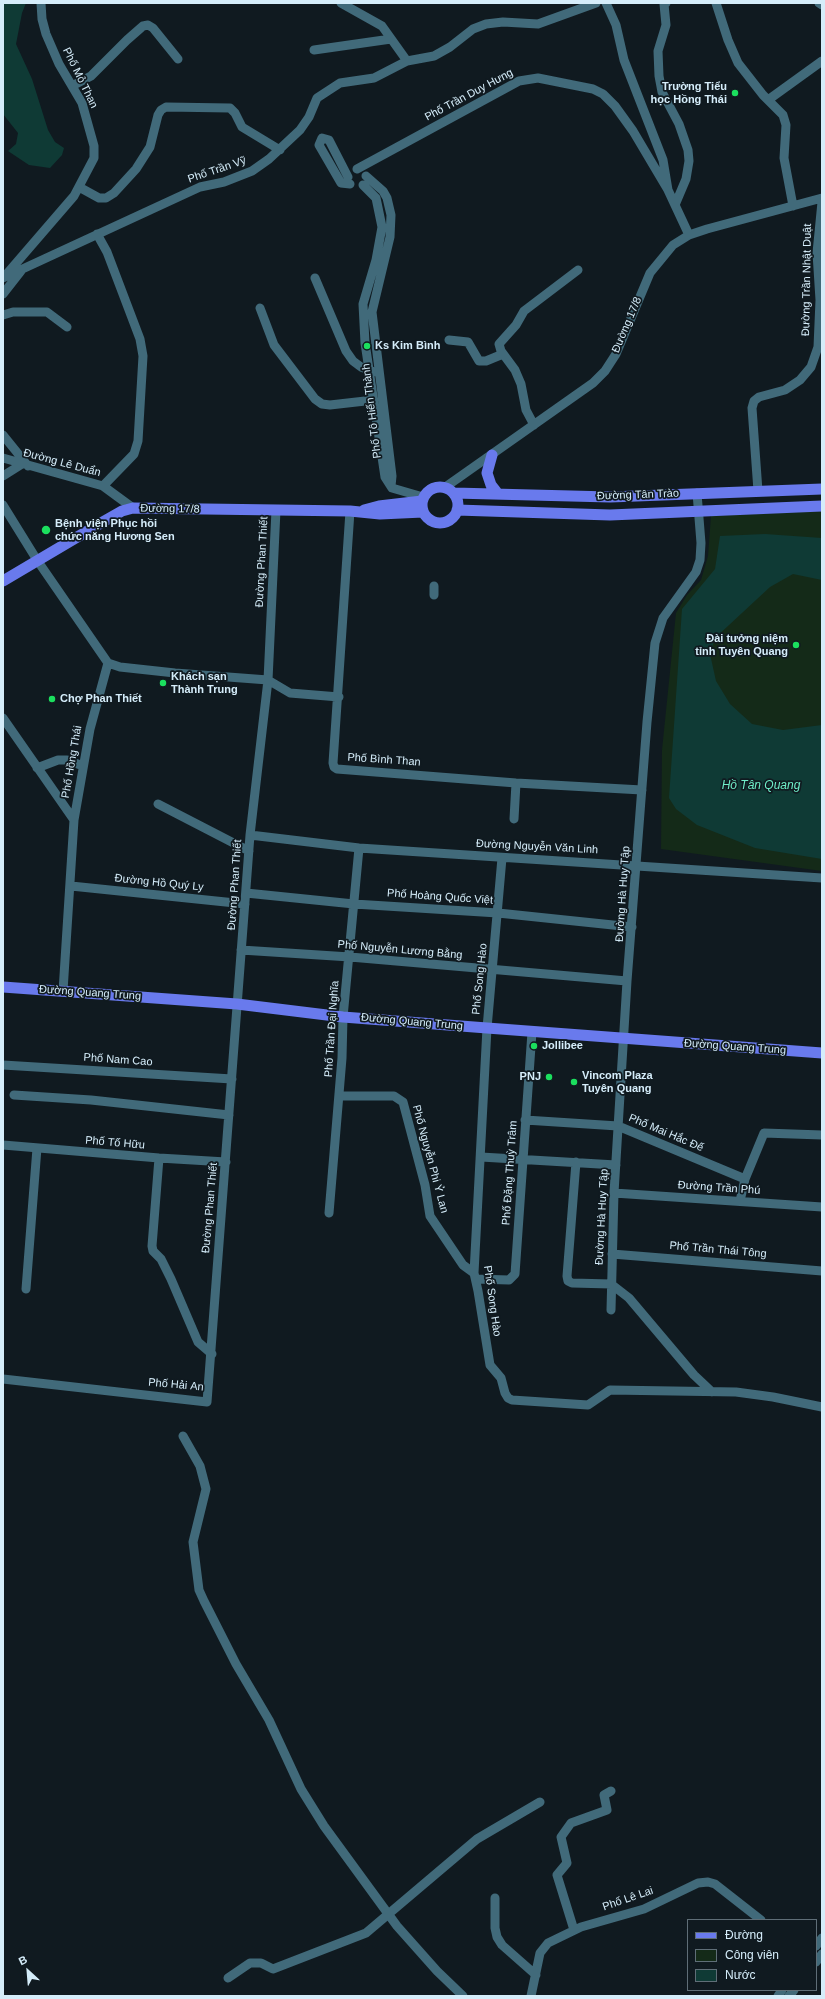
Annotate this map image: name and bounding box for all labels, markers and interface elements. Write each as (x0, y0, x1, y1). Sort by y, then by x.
street label: Phố Mỏ Than (60, 45, 100, 111)
street label: Phố Trần Duy Hưng (423, 66, 515, 124)
place label: Trường Tiểu học Hồng Thái (651, 80, 727, 106)
marker: Trường Tiểu học Hồng Thái (730, 88, 740, 98)
street label: Phố Trần Vỹ (186, 154, 248, 186)
street label: Đường Trần Nhật Duật (799, 224, 815, 336)
street label: Đường 17/8 (609, 295, 645, 355)
place label: Ks Kim Bình (375, 339, 440, 353)
marker: Ks Kim Bình (362, 341, 372, 351)
street label: Phố Tô Hiến Thành (360, 363, 384, 459)
street label: Đường Lê Duẩn (22, 446, 102, 480)
street label: Đường Tân Trào (597, 487, 679, 503)
street label: Đường 17/8 (140, 502, 200, 516)
street label: Đường Phan Thiết (253, 516, 271, 608)
place label: Bệnh viện Phục hồi chức năng Hương Sen (55, 517, 175, 543)
marker: Bệnh viện Phục hồi chức năng Hương Sen (40, 524, 52, 536)
place label: Đài tưởng niệm tỉnh Tuyên Quang (695, 632, 788, 658)
marker: Đài tưởng niệm tỉnh Tuyên Quang (791, 640, 801, 650)
place label: Khách sạn Thành Trung (171, 670, 238, 696)
marker: Khách sạn Thành Trung (158, 678, 168, 688)
place label: Chợ Phan Thiết (60, 692, 142, 706)
marker: Chợ Phan Thiết (47, 694, 57, 704)
street label: Phố Hồng Thái (59, 725, 85, 799)
street label: Phố Bình Than (347, 751, 421, 769)
water label: Hồ Tân Quang (722, 779, 800, 793)
street label: Đường Nguyễn Văn Linh (476, 837, 598, 857)
street label: Đường Phan Thiết (225, 839, 245, 931)
street label: Đường Hà Huy Tập (613, 845, 633, 943)
street label: Đường Hồ Quý Ly (114, 872, 204, 894)
street label: Phố Hoàng Quốc Việt (387, 887, 493, 907)
street label: Phố Nguyễn Lương Bằng (337, 938, 463, 962)
street label: Phố Song Hào (470, 943, 490, 1015)
street label: Phố Trần Đại Nghĩa (322, 980, 342, 1078)
street label: Đường Quang Trung (39, 983, 141, 1003)
street label: Đường Quang Trung (361, 1011, 463, 1033)
street label: Đường Quang Trung (684, 1037, 786, 1057)
place label: Jollibee (542, 1039, 583, 1053)
marker: Jollibee (529, 1041, 539, 1051)
street label: Phố Nam Cao (83, 1051, 153, 1069)
place label: Vincom Plaza Tuyên Quang (582, 1069, 653, 1095)
place label: PNJ (520, 1070, 541, 1084)
marker: PNJ (544, 1072, 554, 1082)
marker: Vincom Plaza Tuyên Quang (569, 1077, 579, 1087)
street label: Phố Nguyễn Phi Ỷ Lan (409, 1104, 451, 1214)
street label: Phố Mai Hắc Đế (627, 1111, 705, 1155)
street label: Phố Đặng Thuỳ Trâm (500, 1120, 520, 1226)
street label: Phố Tố Hữu (85, 1134, 145, 1152)
street label: Đường Phan Thiết (199, 1162, 221, 1254)
street label: Đường Hà Huy Tập (593, 1168, 611, 1266)
street label: Đường Trần Phú (677, 1179, 761, 1197)
street label: Phố Trần Thái Tông (669, 1239, 767, 1261)
street label: Phố Song Hào (480, 1265, 504, 1337)
street label: Phố Hải An (148, 1376, 204, 1394)
street label: Phố Lê Lai (601, 1884, 655, 1914)
legend (687, 1919, 817, 1991)
text: Đường (725, 1928, 763, 1942)
text: Công viên (725, 1948, 779, 1962)
north arrow (8, 1951, 48, 1991)
text: B (17, 1953, 29, 1967)
text: Nước (725, 1968, 756, 1982)

